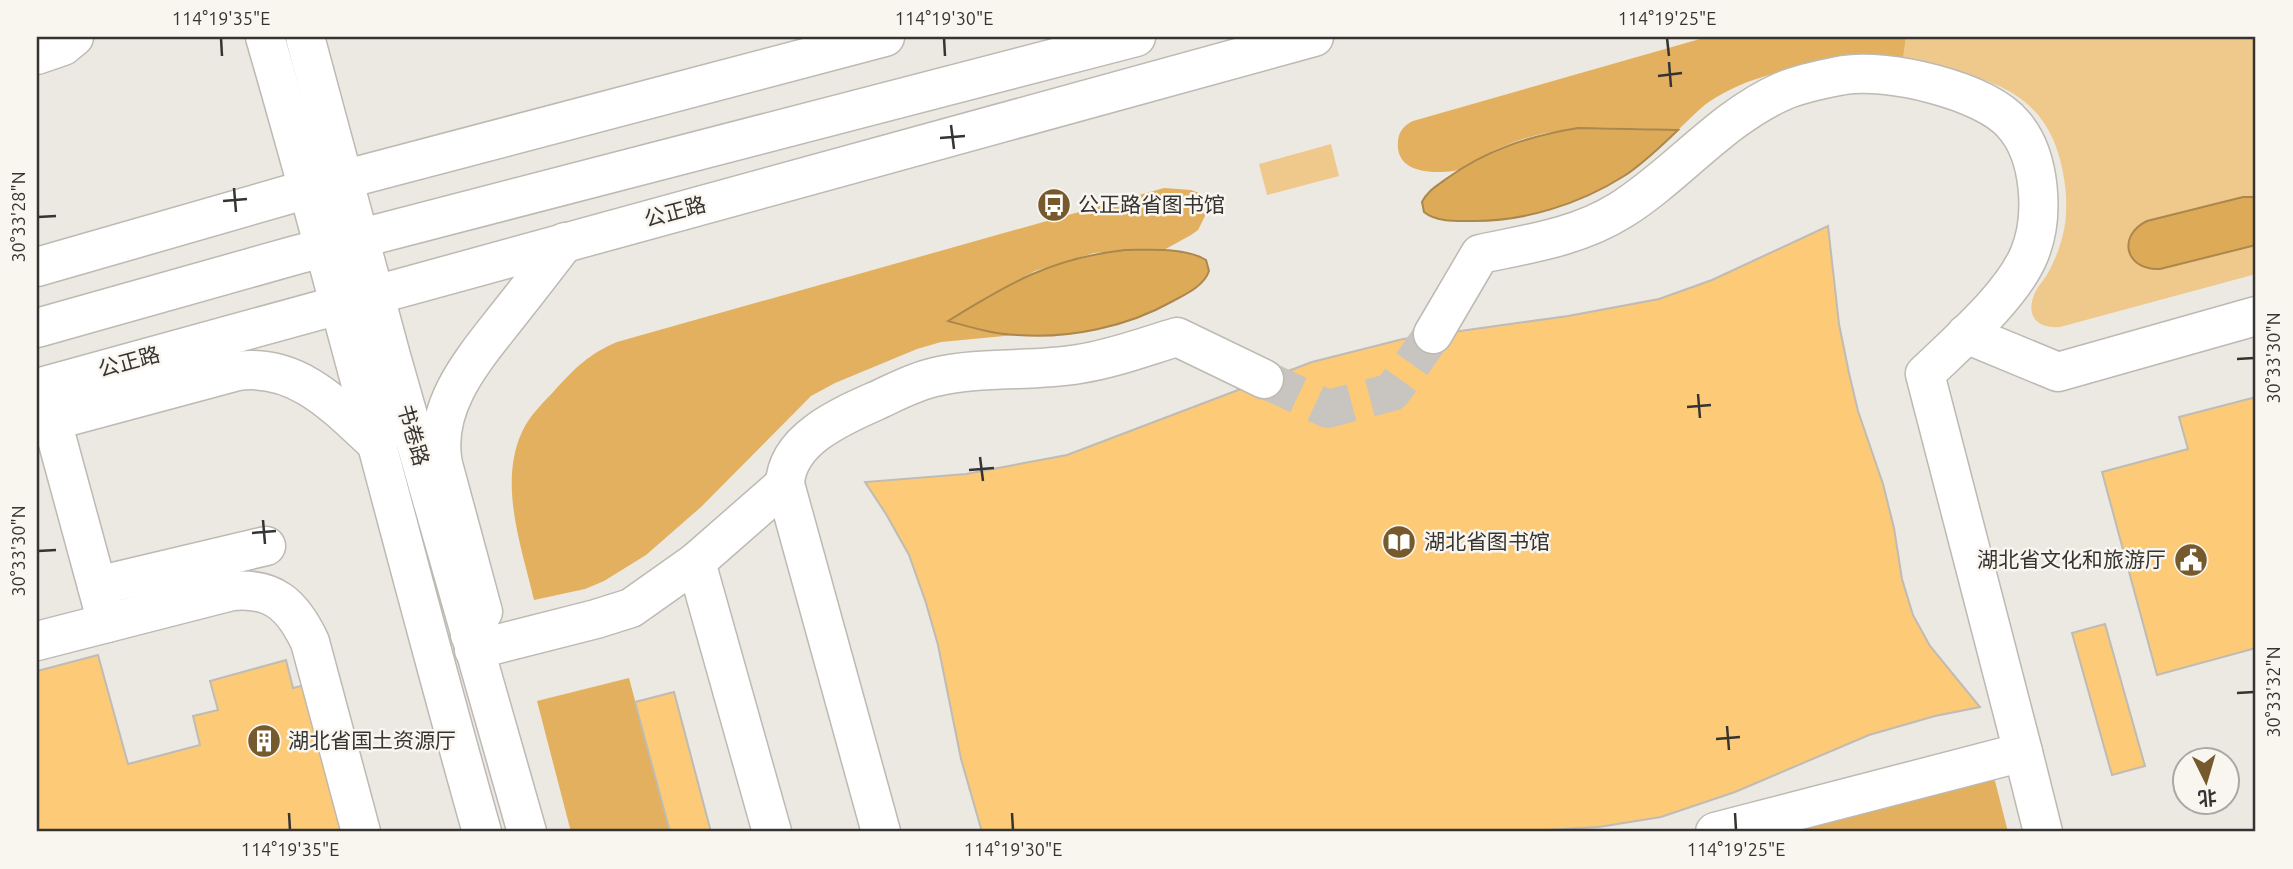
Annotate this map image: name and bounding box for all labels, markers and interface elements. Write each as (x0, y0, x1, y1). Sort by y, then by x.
text: 114°19'35"E (172, 8, 270, 28)
text: 114°19'30"E (895, 8, 993, 28)
text: 114°19'25"E (1618, 8, 1716, 28)
text: 30°33'28"N (8, 171, 28, 263)
bus stop icon: 公正路省图书馆 (1035, 186, 1073, 224)
street label: 公正路 (641, 191, 708, 231)
place label: 公正路省图书馆 (1078, 192, 1225, 216)
text: 30°33'30"N (2263, 312, 2283, 404)
street label: 公正路 (95, 341, 162, 381)
street label: 书卷路 (394, 401, 434, 468)
text: 30°33'30"N (8, 505, 28, 597)
library icon: 湖北省图书馆 (1380, 523, 1418, 561)
place label: 湖北省图书馆 (1424, 529, 1550, 553)
public building icon: 湖北省文化和旅游厅 (2172, 541, 2210, 579)
place label: 湖北省文化和旅游厅 (1977, 547, 2166, 571)
text: 30°33'32"N (2263, 646, 2283, 738)
building icon: 湖北省国土资源厅 (245, 722, 283, 760)
place label: 湖北省国土资源厅 (288, 728, 456, 752)
north arrow (2170, 746, 2240, 816)
text: 北 (2197, 786, 2218, 810)
text: 114°19'35"E (241, 839, 339, 859)
text: 114°19'30"E (964, 839, 1062, 859)
text: 114°19'25"E (1687, 839, 1785, 859)

